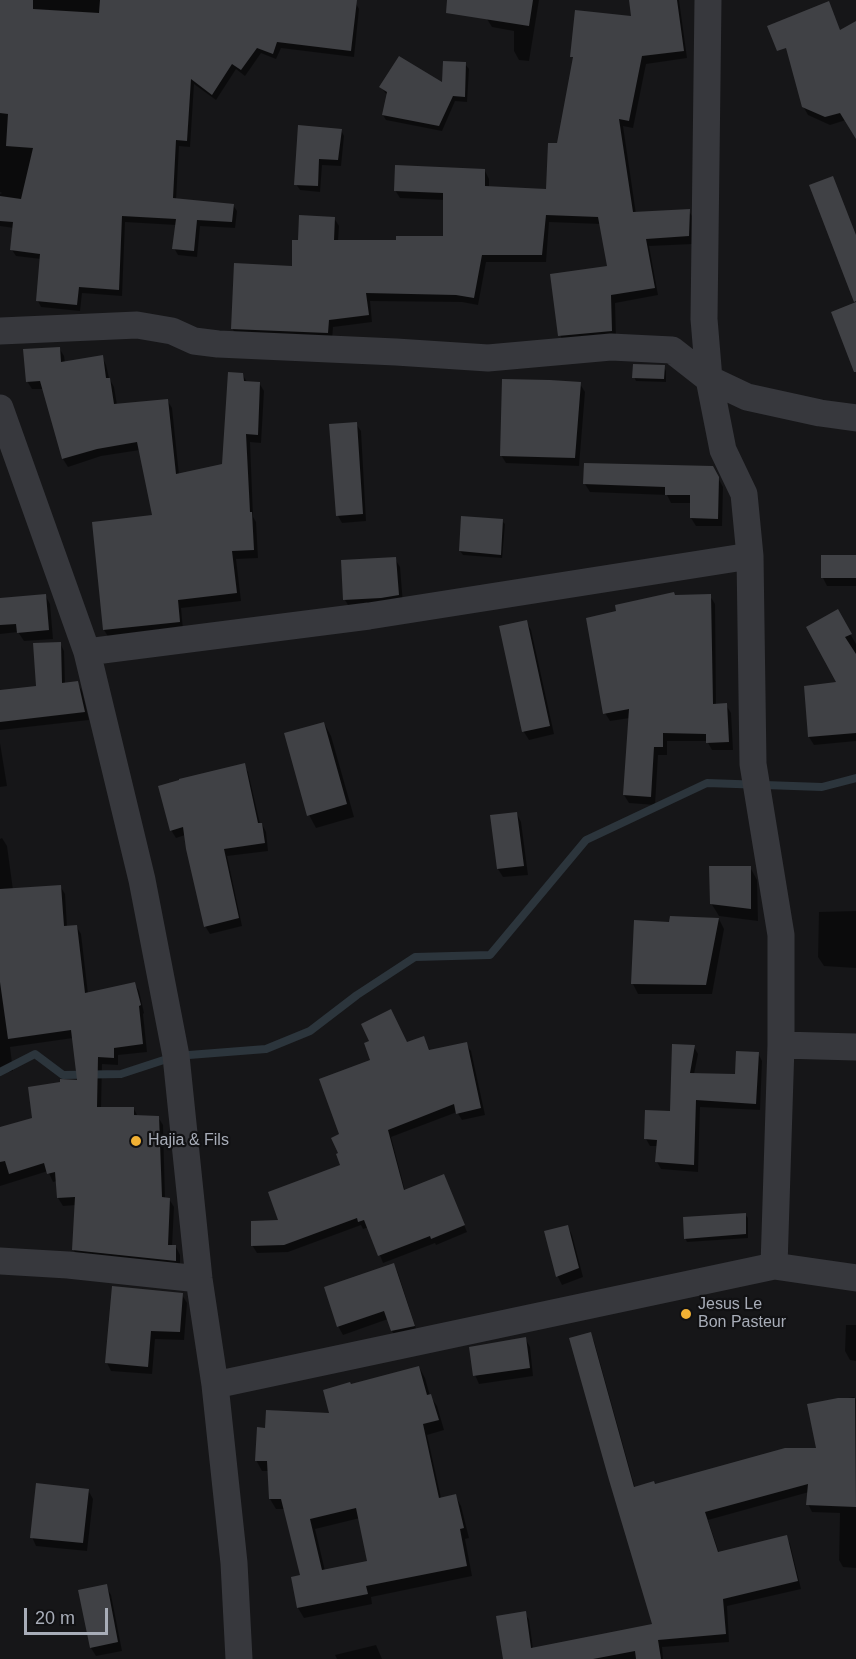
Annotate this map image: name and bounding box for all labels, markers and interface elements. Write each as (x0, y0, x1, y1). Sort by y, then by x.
place label: Hajia & Fils (148, 1131, 229, 1151)
marker: Hajia & Fils (129, 1134, 143, 1148)
place label: Jesus Le Bon Pasteur (698, 1295, 786, 1333)
marker: Jesus Le Bon Pasteur (679, 1307, 693, 1321)
scale bar (27, 1596, 111, 1634)
text: 20 m (35, 1608, 75, 1628)

